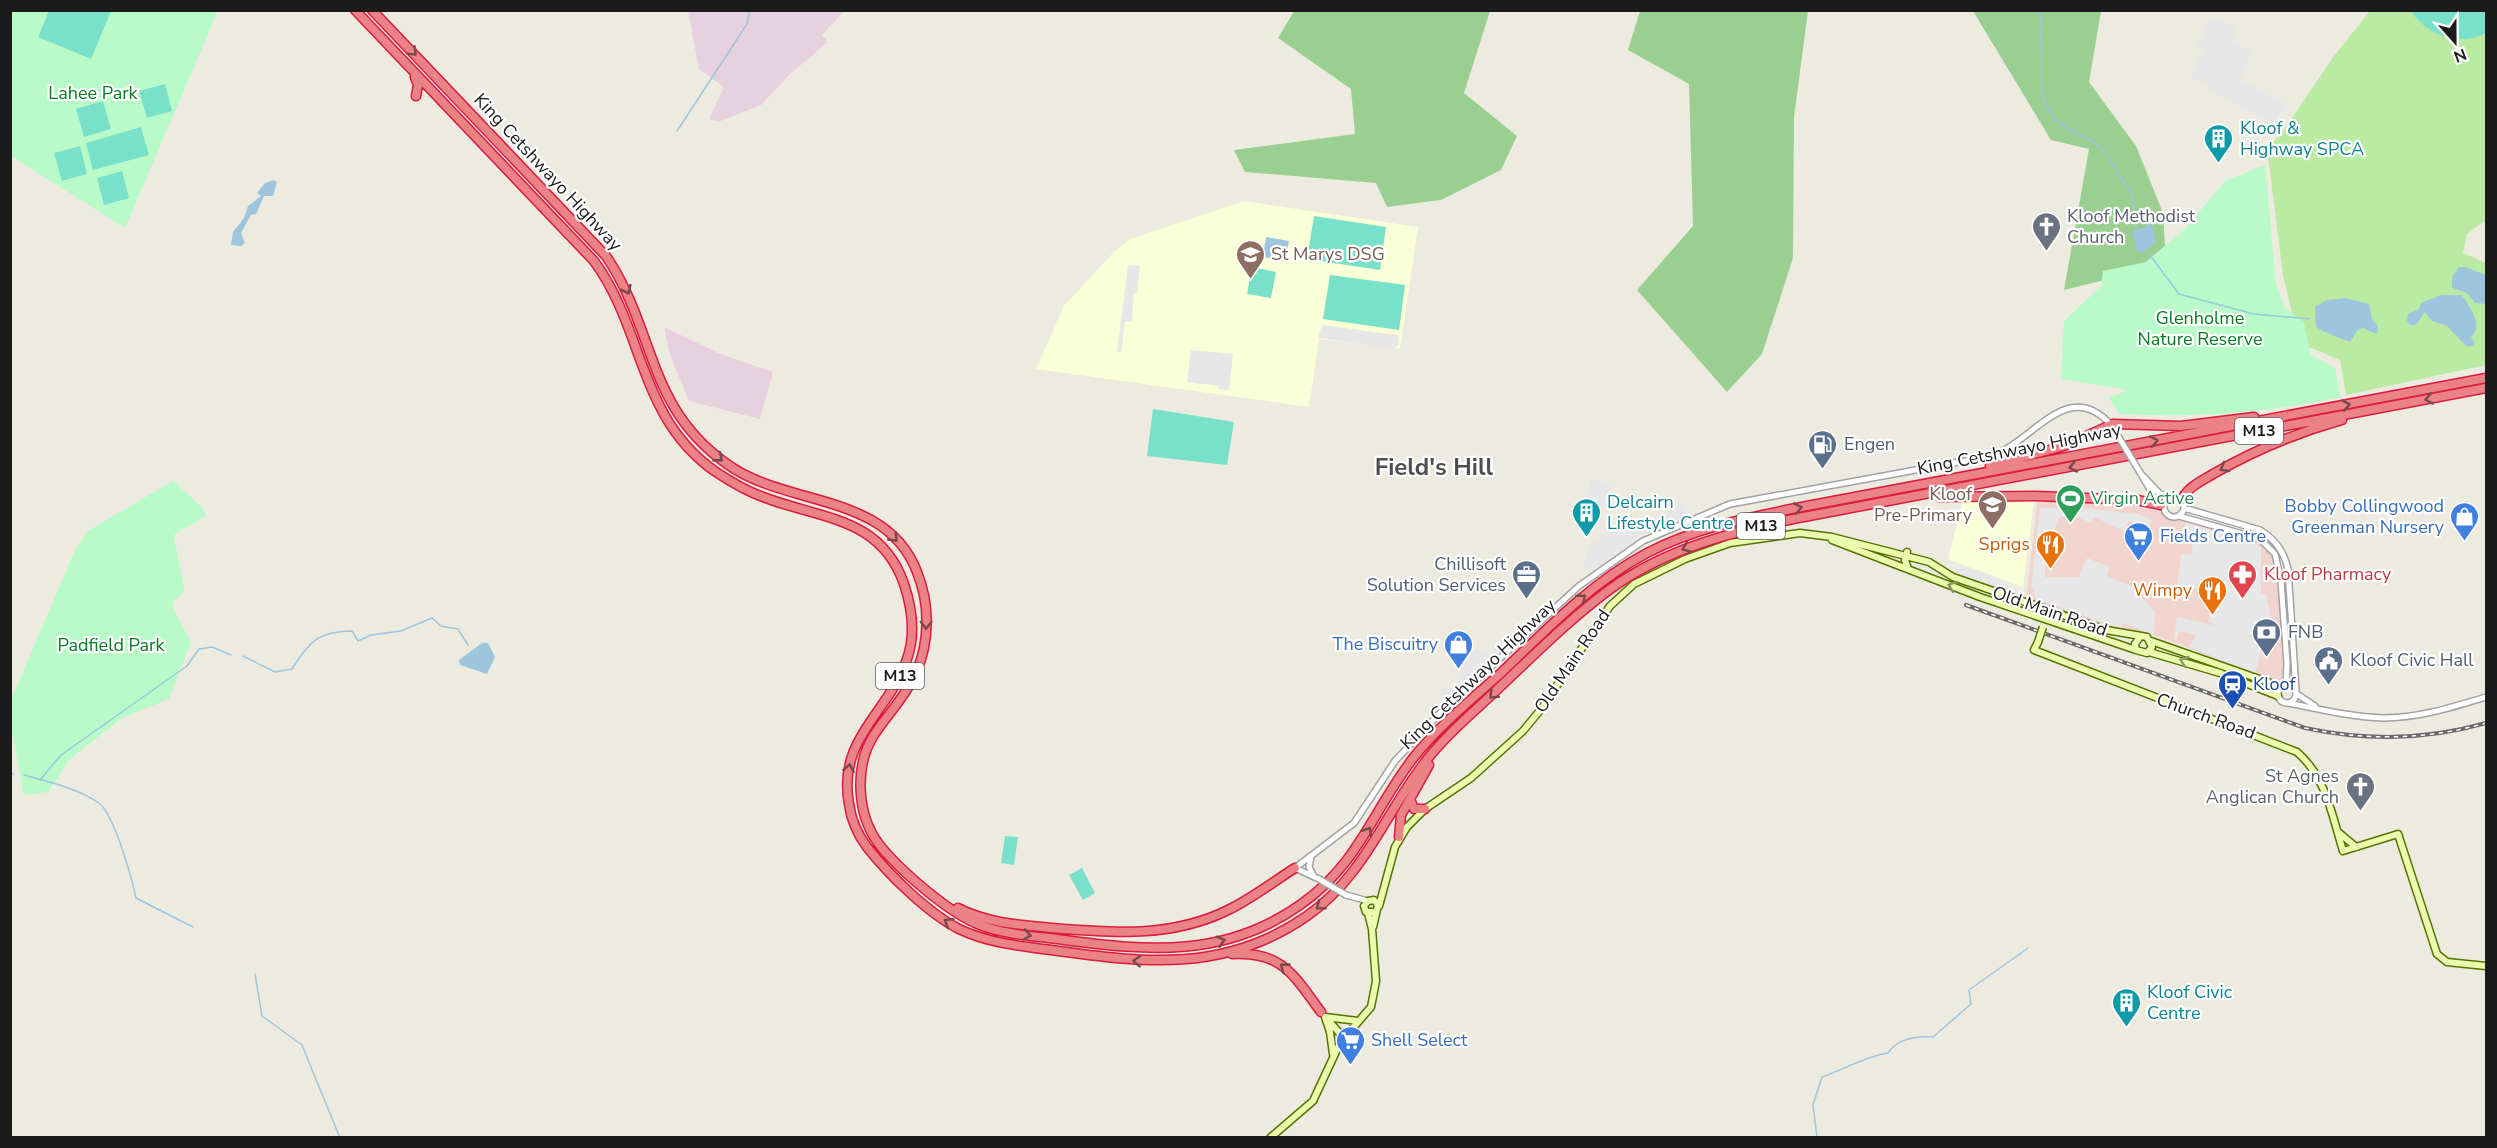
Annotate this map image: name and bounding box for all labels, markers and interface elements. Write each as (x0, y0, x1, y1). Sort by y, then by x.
north arrow (2425, 12, 2485, 72)
text: N (2450, 43, 2470, 67)
one-way arrow (405, 45, 416, 56)
park label: Lahee Park (48, 81, 139, 105)
street label: King Cetshwayo Highway (469, 88, 628, 257)
place label: Kloof & Highway SPCA (2240, 116, 2364, 161)
building icon: Kloof & Highway SPCA (2203, 122, 2235, 164)
place label: Kloof Methodist Church (2067, 204, 2196, 249)
church icon: Kloof Methodist Church (2030, 210, 2062, 252)
school or university icon: St Marys DSG (1234, 238, 1266, 280)
place label: St Marys DSG (1271, 242, 1385, 266)
one-way arrow (619, 284, 631, 295)
park label: Glenholme Nature Reserve (2137, 306, 2263, 351)
one-way arrow (2424, 392, 2434, 405)
one-way arrow (2341, 399, 2351, 412)
street label: King Cetshwayo Highway (1915, 417, 2124, 481)
road number: M13 (2235, 418, 2283, 444)
fuel station icon: Engen (1807, 428, 1839, 470)
place label: Engen (1844, 432, 1895, 456)
one-way arrow (2149, 435, 2159, 448)
one-way arrow (712, 451, 723, 462)
district label: Field's Hill (1375, 451, 1494, 483)
one-way arrow (2068, 460, 2078, 473)
one-way arrow (2220, 460, 2231, 472)
place label: Kloof Pre-Primary (1874, 482, 1973, 527)
sports icon: Virgin Active (2054, 482, 2086, 524)
place label: Virgin Active (2090, 486, 2194, 510)
school or university icon: Kloof Pre-Primary (1977, 488, 2009, 530)
place label: Delcairn Lifestyle Centre (1607, 490, 1733, 535)
place label: Bobby Collingwood Greenman Nursery (2284, 494, 2445, 539)
building icon: Delcairn Lifestyle Centre (1570, 496, 1602, 538)
shop icon: Bobby Collingwood Greenman Nursery (2449, 500, 2481, 542)
one-way arrow (1792, 502, 1802, 515)
road number: M13 (1737, 513, 1785, 539)
supermarket icon: Fields Centre (2123, 520, 2155, 562)
place label: Fields Centre (2160, 524, 2266, 548)
restaurant icon: Sprigs (2035, 528, 2067, 570)
one-way arrow (886, 531, 897, 542)
place label: Sprigs (1979, 532, 2030, 556)
one-way arrow (1682, 541, 1692, 554)
place label: Chillisoft Solution Services (1367, 552, 1507, 597)
office icon: Chillisoft Solution Services (1511, 558, 1543, 600)
pharmacy icon: Kloof Pharmacy (2227, 558, 2259, 600)
place label: Kloof Pharmacy (2264, 562, 2392, 586)
restaurant icon: Wimpy (2197, 574, 2229, 616)
place label: Wimpy (2133, 578, 2193, 602)
street label: Old Main Road (1989, 580, 2111, 642)
one-way arrow (1947, 581, 1958, 593)
street label: King Cetshwayo Highway (1395, 593, 1561, 755)
one-way arrow (1575, 594, 1586, 605)
street label: Old Main Road (1528, 605, 1616, 717)
bank icon: FNB (2251, 616, 2283, 658)
one-way arrow (920, 620, 933, 629)
place label: FNB (2288, 620, 2323, 644)
shop icon: The Biscuitry (1443, 628, 1475, 670)
place label: The Biscuitry (1333, 632, 1439, 656)
park label: Padfield Park (58, 633, 165, 657)
public building icon: Kloof Civic Hall (2313, 644, 2345, 686)
place label: Kloof Civic Hall (2350, 648, 2474, 672)
one-way arrow (2179, 656, 2190, 668)
road number: M13 (876, 663, 924, 689)
station icon: Kloof (2216, 668, 2248, 710)
place label: Kloof (2253, 672, 2296, 696)
one-way arrow (1489, 687, 1500, 698)
street label: Church Road (2153, 687, 2259, 745)
one-way arrow (842, 763, 855, 773)
place label: St Agnes Anglican Church (2206, 764, 2339, 809)
church icon: St Agnes Anglican Church (2344, 770, 2376, 812)
one-way arrow (1361, 827, 1373, 837)
one-way arrow (1315, 899, 1326, 910)
one-way arrow (944, 918, 954, 930)
one-way arrow (1023, 928, 1032, 940)
one-way arrow (1215, 936, 1225, 948)
one-way arrow (1133, 954, 1142, 967)
one-way arrow (1280, 963, 1291, 974)
place label: Kloof Civic Centre (2147, 980, 2232, 1025)
building icon: Kloof Civic Centre (2110, 986, 2142, 1028)
supermarket icon: Shell Select (1334, 1024, 1366, 1066)
place label: Shell Select (1371, 1028, 1468, 1052)

